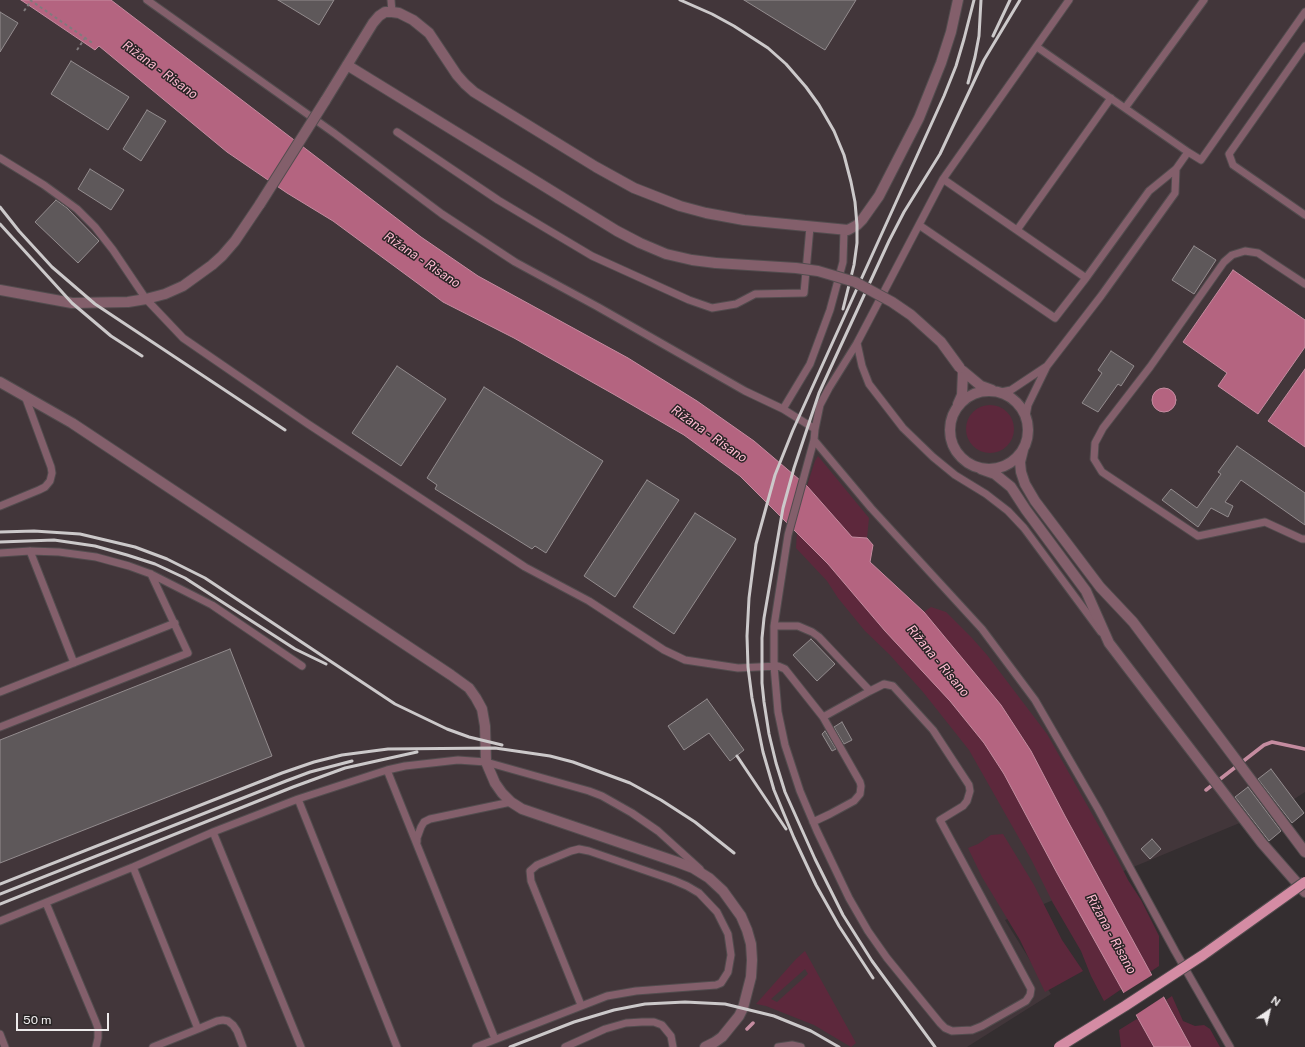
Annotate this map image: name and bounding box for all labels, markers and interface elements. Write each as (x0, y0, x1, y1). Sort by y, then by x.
water label: Rižana - Risano (119, 37, 201, 103)
water label: Rižana - Risano (381, 229, 463, 291)
water label: Rižana - Risano (668, 402, 750, 466)
water label: Rižana - Risano (903, 622, 973, 700)
water label: Rižana - Risano (1083, 891, 1139, 977)
north arrow (1249, 991, 1289, 1031)
text: N (1269, 994, 1283, 1008)
scale bar (18, 1005, 111, 1031)
text: 50 m (23, 1013, 51, 1027)

